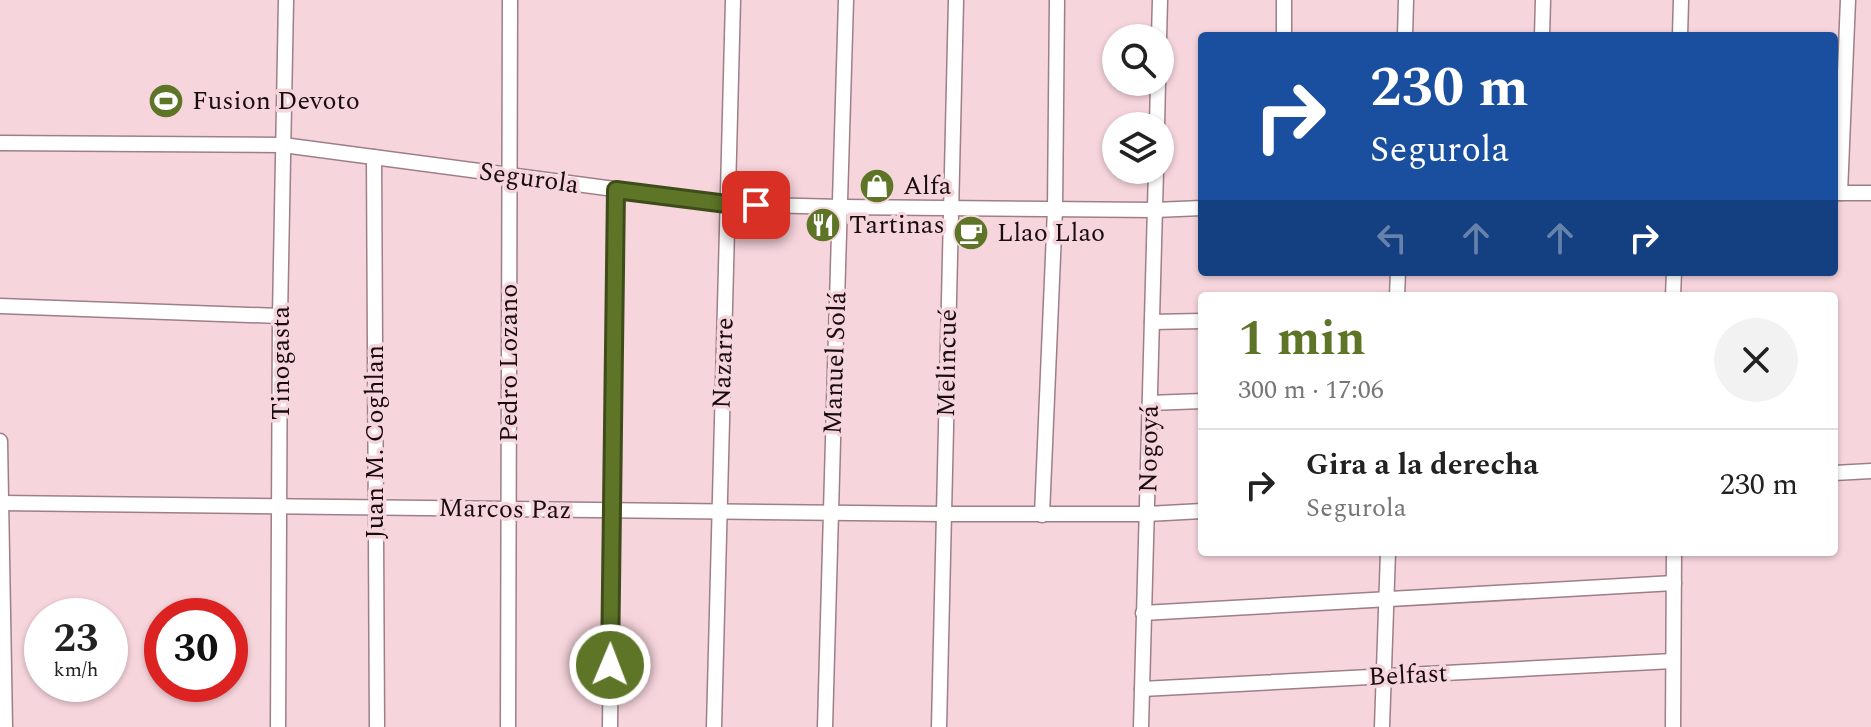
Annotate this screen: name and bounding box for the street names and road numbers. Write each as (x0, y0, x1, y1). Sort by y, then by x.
street label: Segurola (476, 151, 582, 205)
street label: Pedro Lozano (489, 284, 529, 442)
street label: Manuel Solá (813, 291, 857, 435)
street label: Tinogasta (261, 306, 301, 420)
street label: Melincué (926, 309, 968, 417)
street label: Nazarre (701, 317, 745, 409)
street label: Juan M. Coghlan (355, 345, 395, 539)
street label: Nogoyá (1128, 404, 1170, 493)
street label: Marcos Paz (438, 488, 572, 530)
street label: Belfast (1367, 653, 1449, 697)

